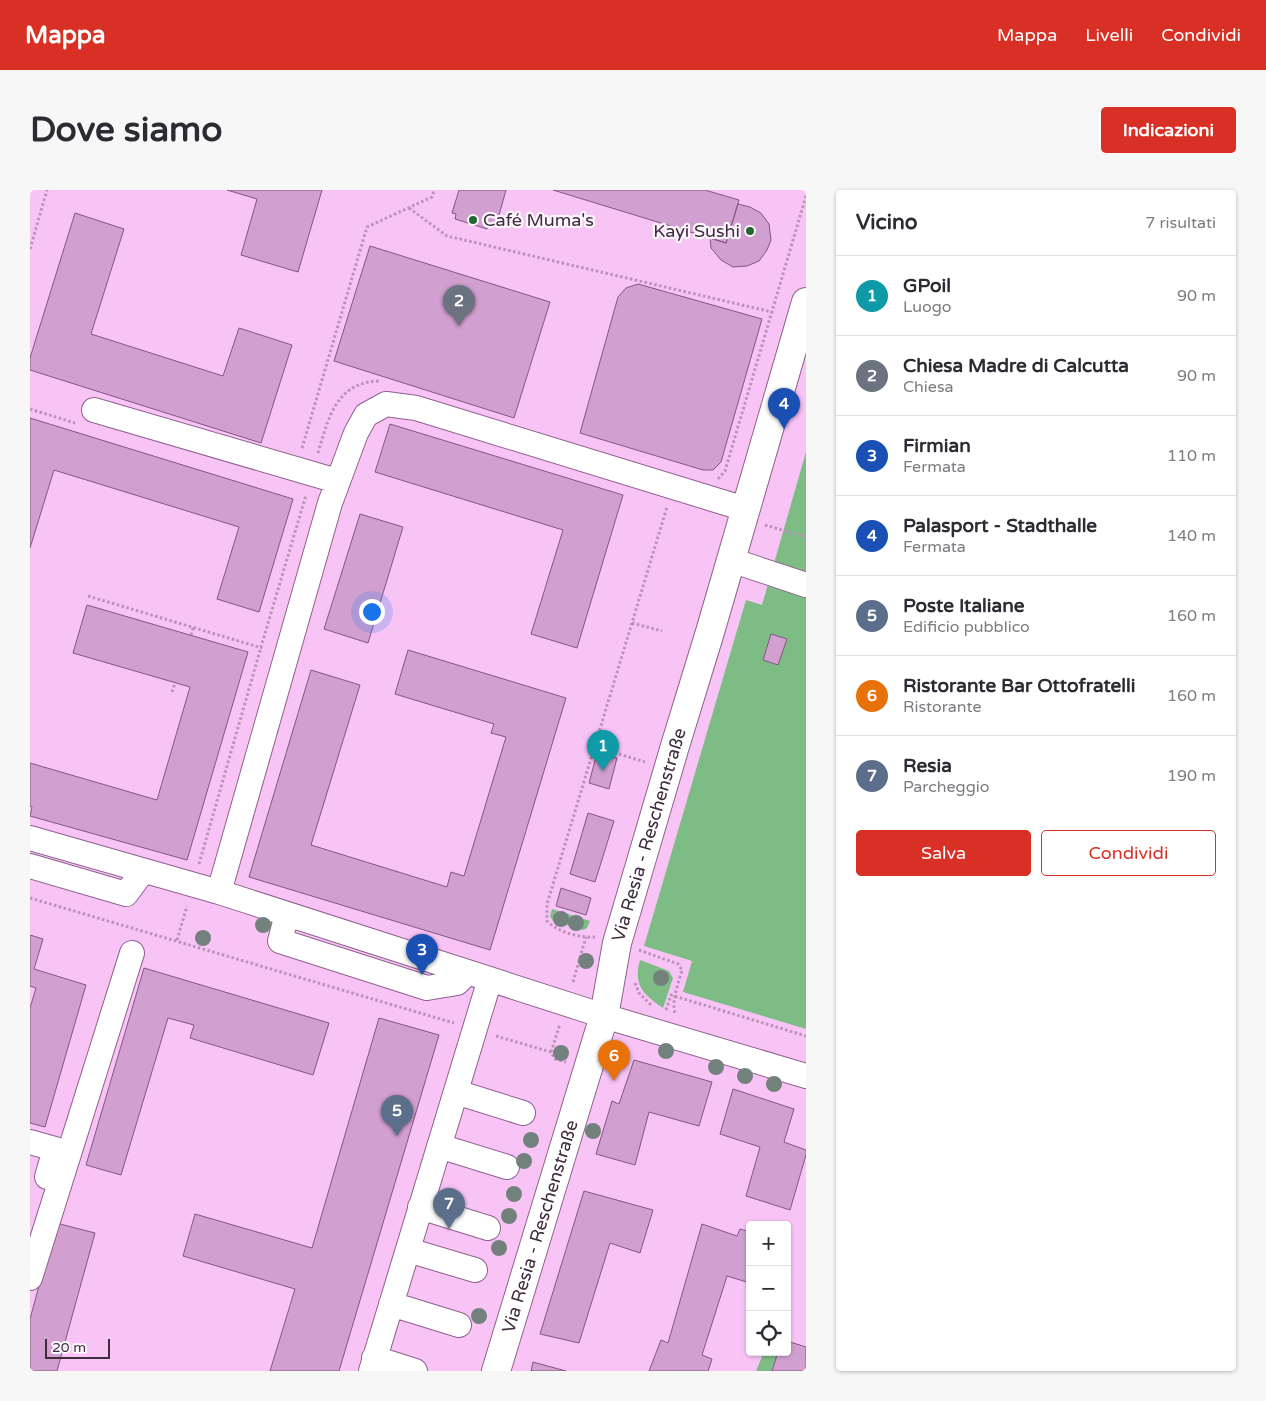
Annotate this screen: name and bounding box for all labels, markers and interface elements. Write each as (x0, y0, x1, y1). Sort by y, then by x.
text: Mappa (25, 21, 105, 50)
text: Mappa (997, 24, 1057, 46)
text: Livelli (1085, 24, 1133, 46)
text: Condividi (1161, 24, 1241, 46)
button: Indicazioni (1101, 107, 1236, 153)
text: Dove siamo (30, 109, 222, 151)
place label: Café Muma's (483, 209, 594, 231)
text: Vicino (856, 210, 918, 235)
text: 7 risultati (1145, 213, 1216, 233)
marker: Café Muma's (467, 214, 479, 226)
place label: Kayi Sushi (653, 220, 740, 242)
marker: Kayi Sushi (744, 225, 756, 237)
text: GPoil (903, 275, 951, 297)
pin: 2 (443, 285, 475, 326)
text: 1 (867, 286, 877, 306)
text: 90 m (1177, 286, 1216, 306)
text: Luogo (903, 297, 952, 317)
text: Chiesa Madre di Calcutta (903, 355, 1129, 377)
text: 2 (867, 366, 877, 386)
text: 90 m (1177, 366, 1216, 386)
text: Chiesa (903, 377, 954, 397)
pin: 4 (768, 388, 800, 429)
text: Firmian (903, 435, 971, 457)
text: 3 (867, 446, 877, 466)
text: 110 m (1167, 446, 1216, 466)
text: Fermata (903, 457, 966, 477)
text: Palasport - Stadthalle (903, 515, 1097, 537)
text: 4 (867, 526, 877, 546)
text: 140 m (1167, 526, 1216, 546)
text: Fermata (903, 537, 966, 557)
text: Poste Italiane (903, 595, 1025, 617)
your location (359, 599, 385, 625)
text: 5 (867, 606, 877, 626)
text: 160 m (1167, 606, 1216, 626)
text: Edificio pubblico (903, 617, 1030, 637)
text: Ristorante Bar Ottofratelli (903, 675, 1136, 697)
text: 6 (867, 686, 877, 706)
text: 160 m (1167, 686, 1216, 706)
text: Ristorante (903, 697, 981, 717)
street label: Via Resia - Reschenstraße (607, 725, 691, 944)
pin: 1 (587, 730, 619, 771)
text: Resia (903, 755, 952, 777)
text: 7 (867, 766, 877, 786)
text: 190 m (1167, 766, 1216, 786)
text: Parcheggio (903, 777, 989, 797)
button: Salva (856, 830, 1031, 876)
button: Condividi (1041, 830, 1216, 876)
pin: 3 (406, 934, 438, 975)
pin: 6 (598, 1040, 630, 1081)
pin: 5 (381, 1095, 413, 1136)
street label: Via Resia - Reschenstraße (497, 1117, 583, 1336)
pin: 7 (433, 1188, 465, 1229)
map controls (746, 1221, 791, 1356)
button: + (746, 1221, 791, 1266)
button: − (746, 1266, 791, 1311)
button: locate (746, 1311, 791, 1356)
scale bar (45, 1336, 110, 1359)
text: 20 m (52, 1339, 86, 1356)

